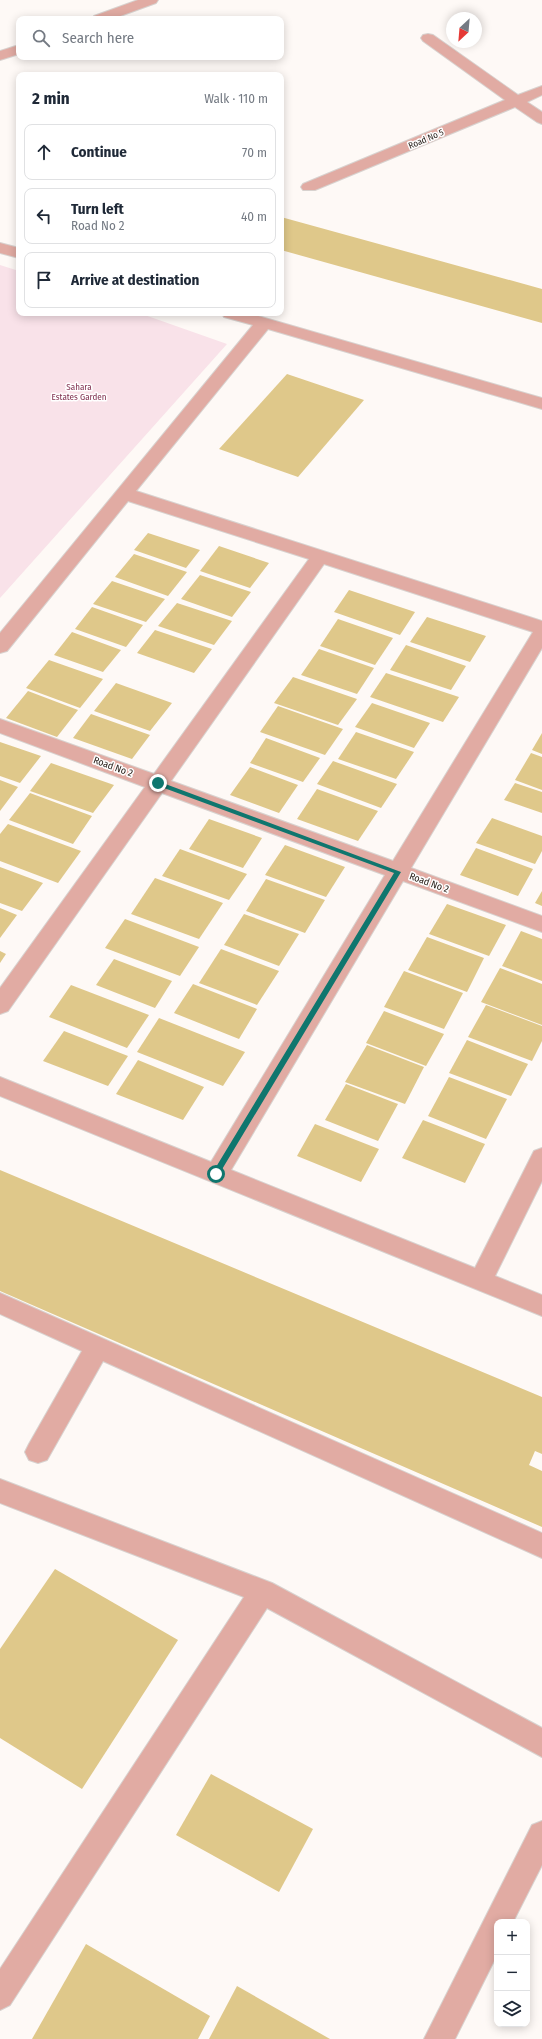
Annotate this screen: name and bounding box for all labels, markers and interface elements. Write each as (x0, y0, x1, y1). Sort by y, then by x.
north arrow (446, 12, 482, 48)
search box (16, 16, 284, 60)
icon: search (30, 27, 52, 49)
text: Search here (62, 29, 134, 47)
text: 2 min (32, 88, 70, 109)
text: Walk · 110 m (204, 91, 268, 106)
street label: Road No 5 (407, 127, 445, 151)
icon: ahead (33, 141, 55, 163)
text: Continue (71, 143, 127, 161)
text: 70 m (242, 145, 267, 160)
text: Turn left (71, 200, 124, 218)
icon: left (33, 205, 55, 227)
text: 40 m (241, 209, 267, 224)
text: Road No 2 (71, 218, 125, 233)
icon: arrive (33, 269, 55, 291)
text: Arrive at destination (71, 271, 199, 289)
park label: Sahara Estates Garden (52, 382, 107, 402)
street label: Road No 2 (92, 754, 135, 780)
route end (149, 774, 167, 792)
street label: Road No 2 (408, 870, 451, 896)
route start (207, 1165, 225, 1183)
map controls (494, 1919, 530, 2027)
button: + (494, 1919, 530, 1955)
button: − (494, 1955, 530, 1991)
button: layers (494, 1991, 530, 2027)

